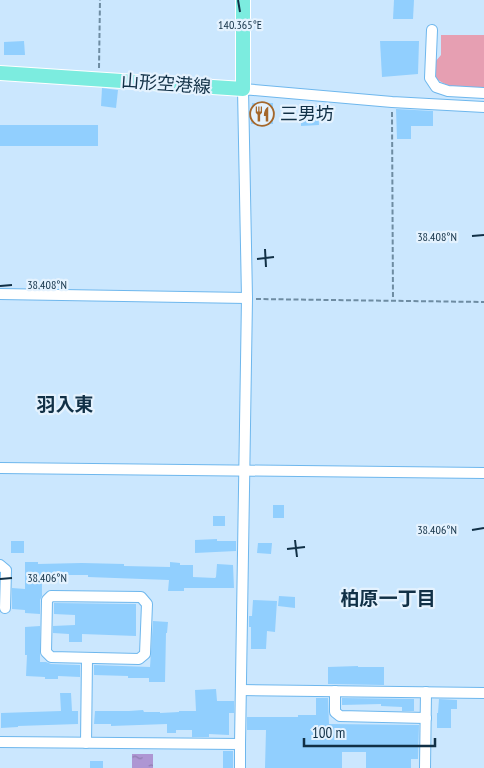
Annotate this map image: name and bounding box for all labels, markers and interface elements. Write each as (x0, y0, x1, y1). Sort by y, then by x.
text: 140.365°E (218, 17, 262, 32)
street label: 山形空港線 (120, 69, 212, 98)
restaurant icon: 三男坊 (249, 101, 275, 127)
place label: 三男坊 (280, 102, 334, 125)
text: 38.408°N (417, 229, 457, 244)
text: 38.408°N (27, 277, 67, 292)
district label: 羽入東 (36, 392, 94, 416)
text: 38.406°N (417, 522, 457, 537)
text: 38.406°N (27, 570, 67, 585)
district label: 柏原一丁目 (340, 586, 436, 610)
scale bar (304, 716, 435, 748)
text: 100 m (312, 723, 345, 742)

